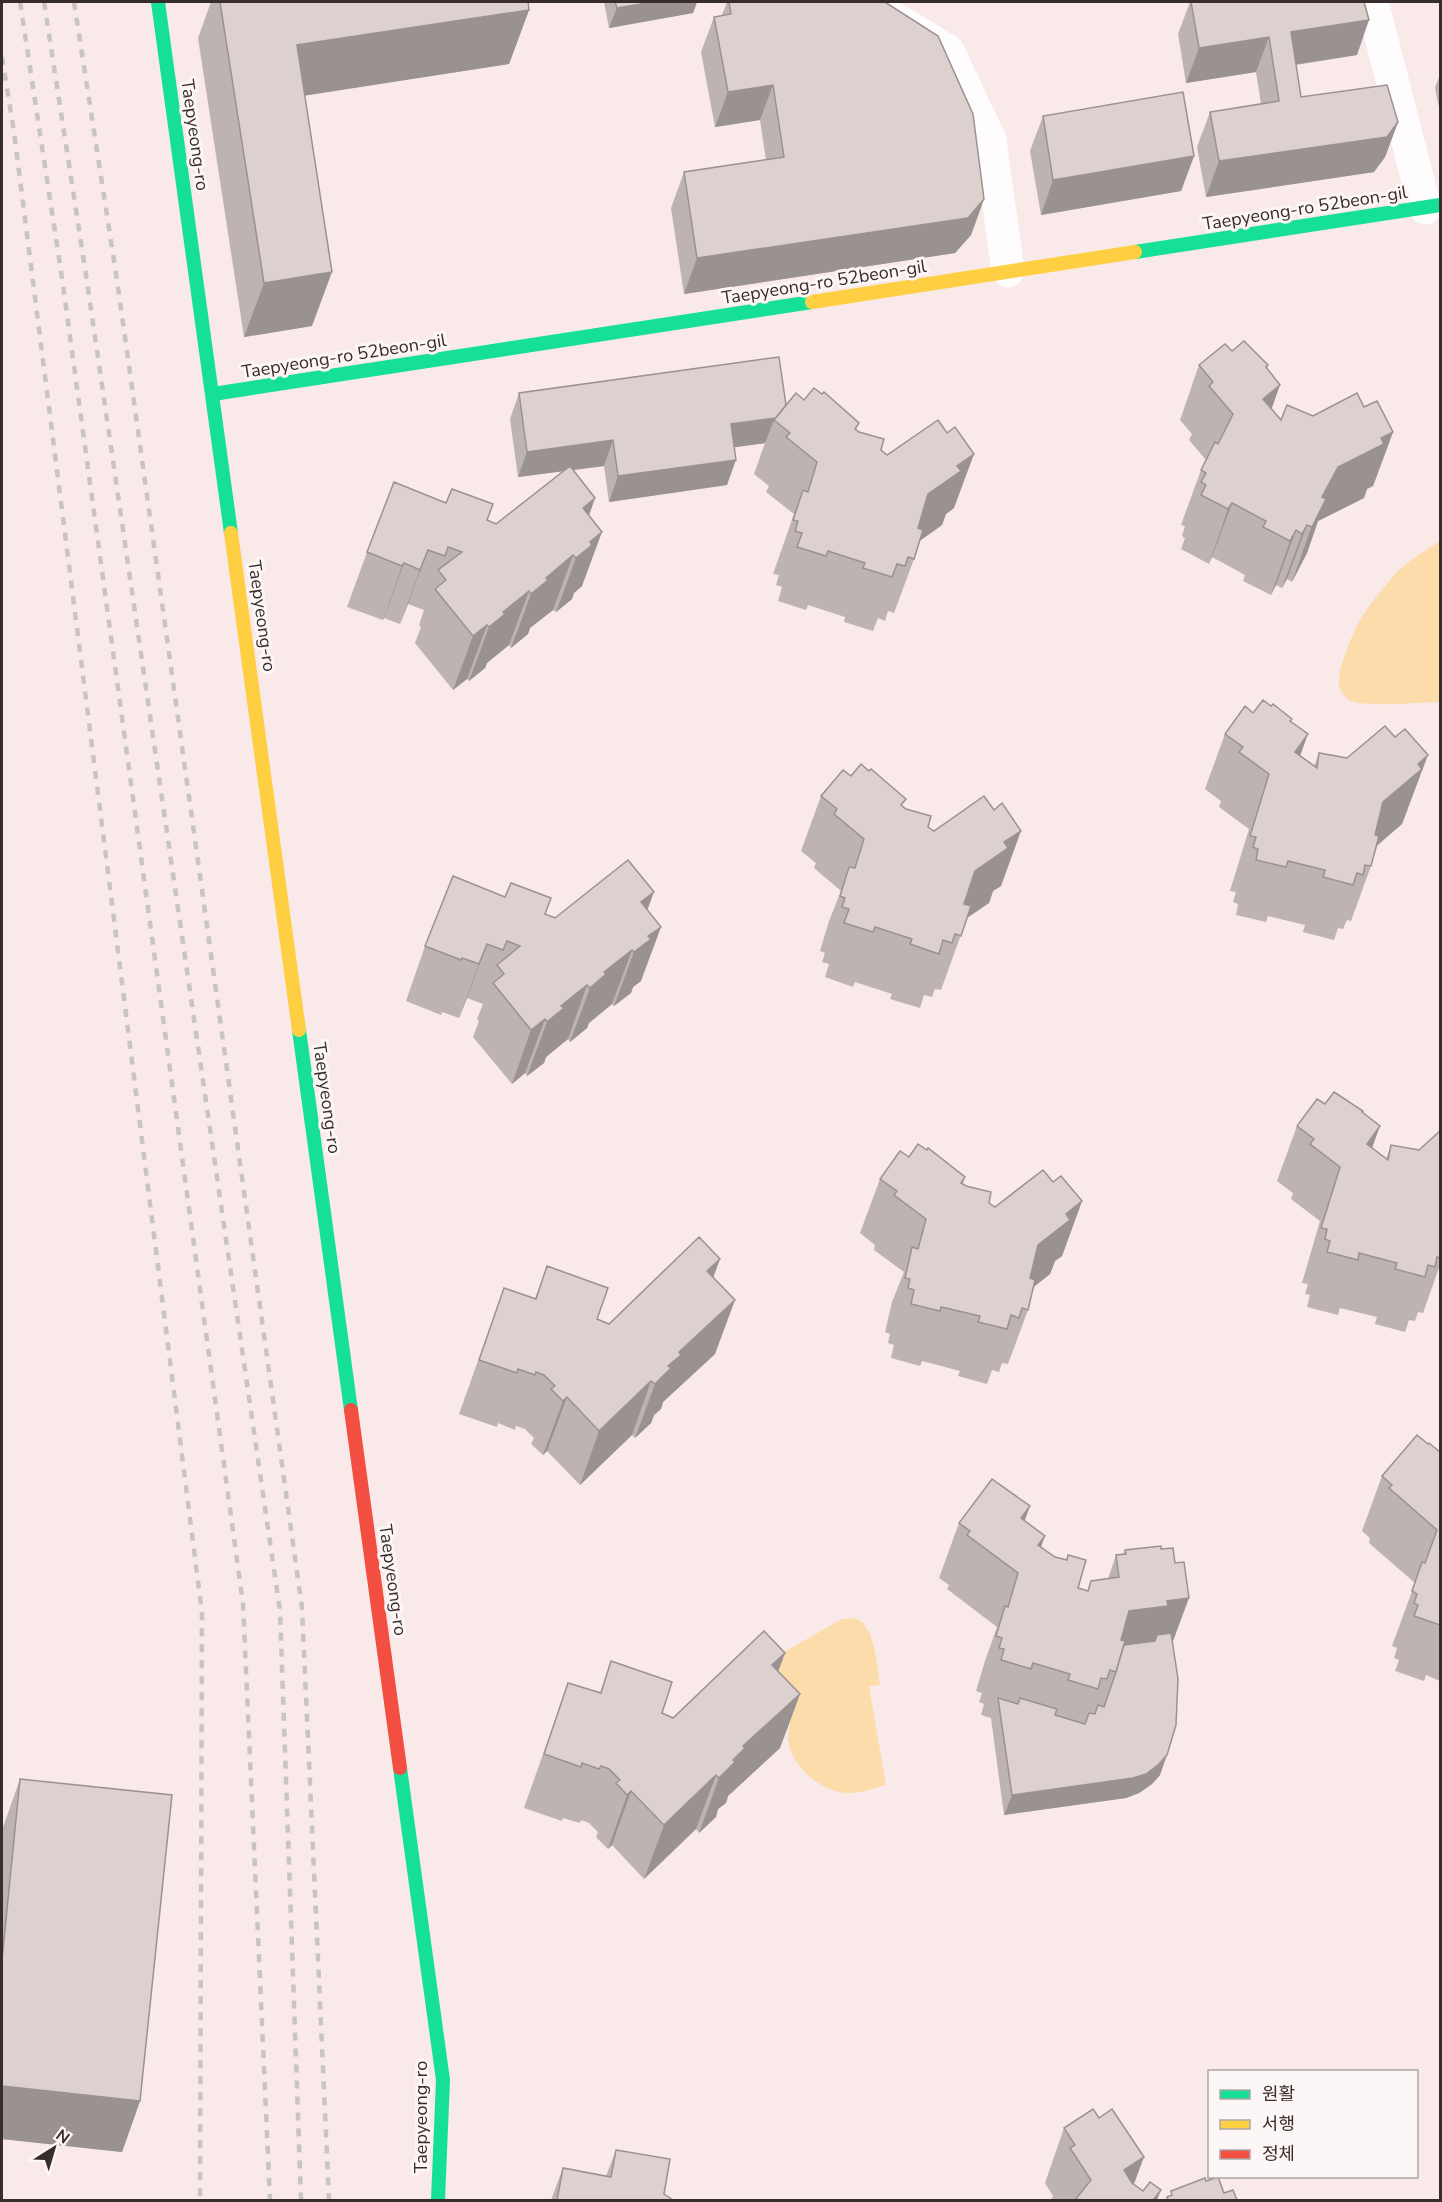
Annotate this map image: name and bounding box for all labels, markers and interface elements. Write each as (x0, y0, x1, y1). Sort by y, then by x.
street label: Taepyeong-ro (175, 78, 215, 192)
street label: Taepyeong-ro 52beon-gil (1201, 180, 1410, 236)
street label: Taepyeong-ro 52beon-gil (720, 254, 929, 310)
street label: Taepyeong-ro 52beon-gil (240, 328, 449, 384)
street label: Taepyeong-ro (242, 559, 282, 673)
street label: Taepyeong-ro (307, 1041, 347, 1155)
street label: Taepyeong-ro (373, 1523, 413, 1637)
street label: Taepyeong-ro (409, 2061, 433, 2173)
legend (1208, 2070, 1418, 2178)
text: 원활 (1262, 2082, 1295, 2106)
text: 서행 (1262, 2112, 1295, 2136)
north arrow (24, 2118, 84, 2178)
text: N (51, 2124, 74, 2149)
text: 정체 (1262, 2142, 1295, 2166)

